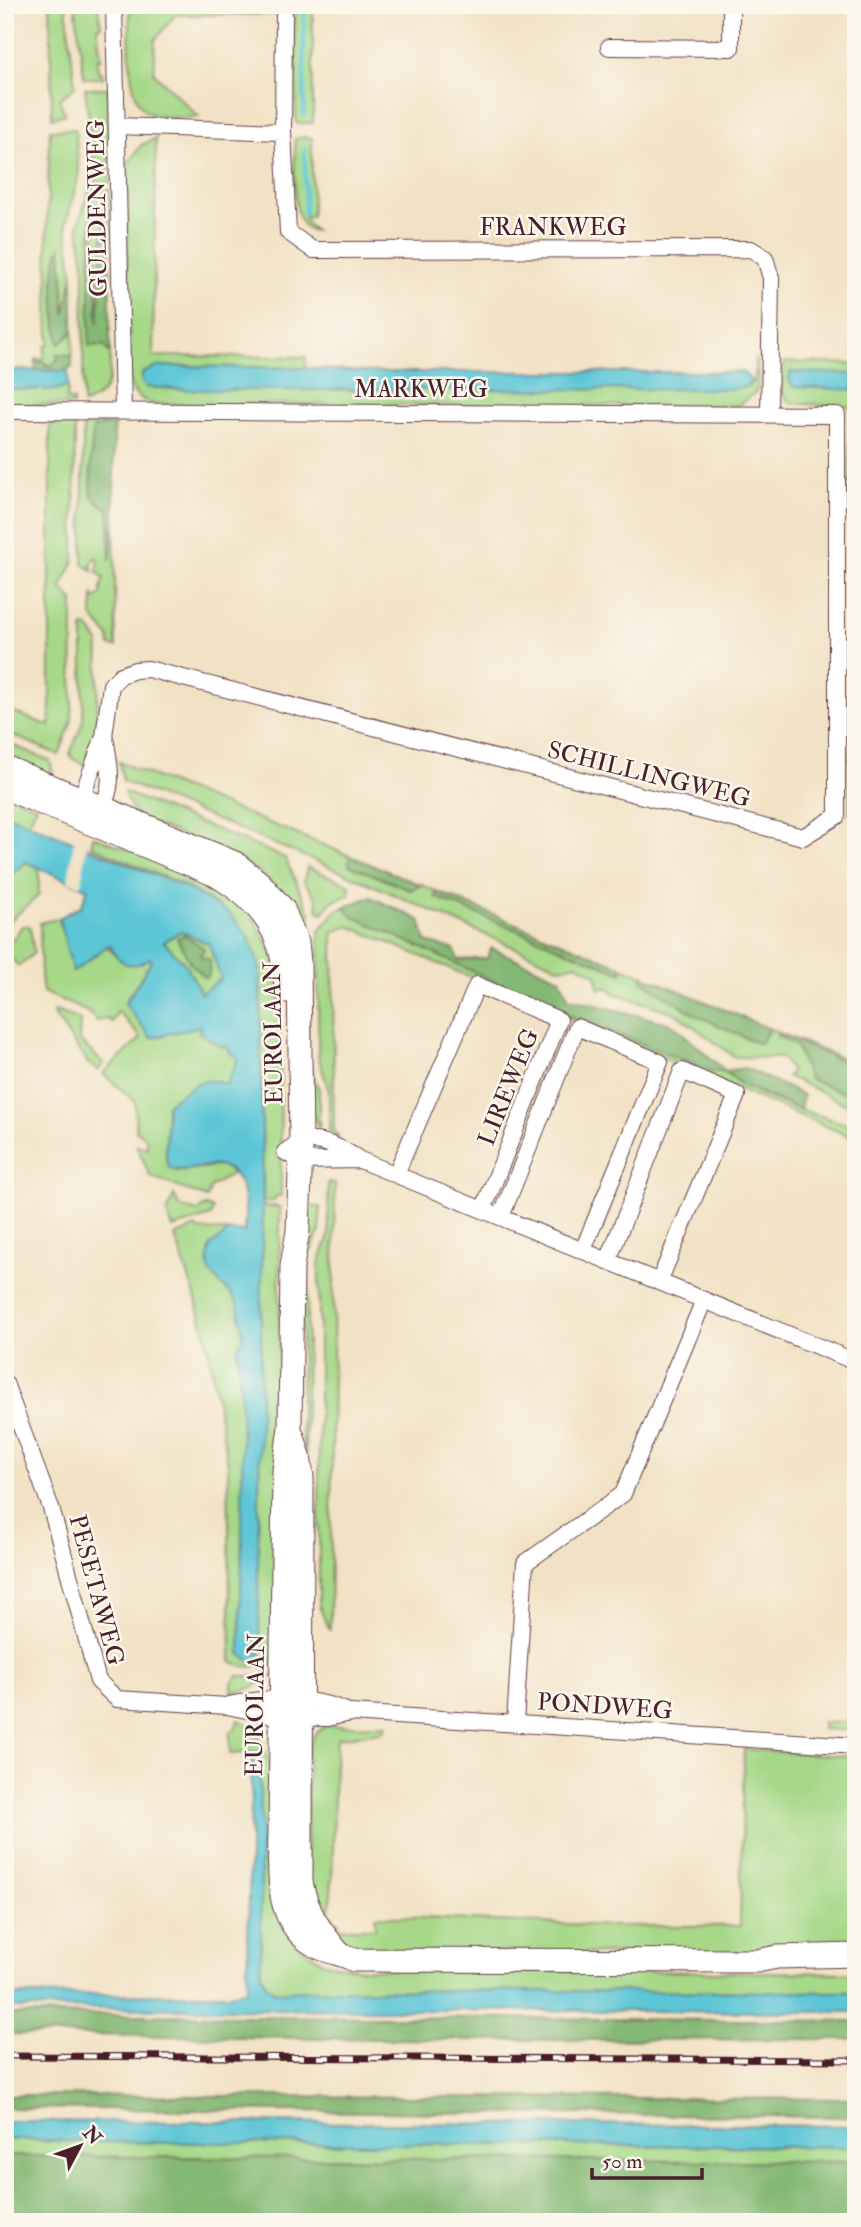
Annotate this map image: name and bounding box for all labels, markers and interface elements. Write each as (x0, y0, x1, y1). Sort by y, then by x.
street label: GULDENWEG (80, 119, 115, 297)
street label: FRANKWEG (479, 212, 627, 243)
street label: MARKWEG (354, 374, 488, 405)
street label: SCHILLINGWEG (544, 734, 754, 815)
street label: EUROLAAN (257, 961, 290, 1105)
street label: LIREWEG (471, 1024, 546, 1150)
street label: PESETAWEG (62, 1511, 132, 1669)
street label: EUROLAAN (239, 1633, 272, 1777)
street label: PONDWEG (536, 1686, 674, 1727)
north arrow (46, 2112, 116, 2182)
text: N (77, 2120, 107, 2151)
scale bar (592, 2136, 702, 2180)
text: 50 m (602, 2148, 643, 2175)

